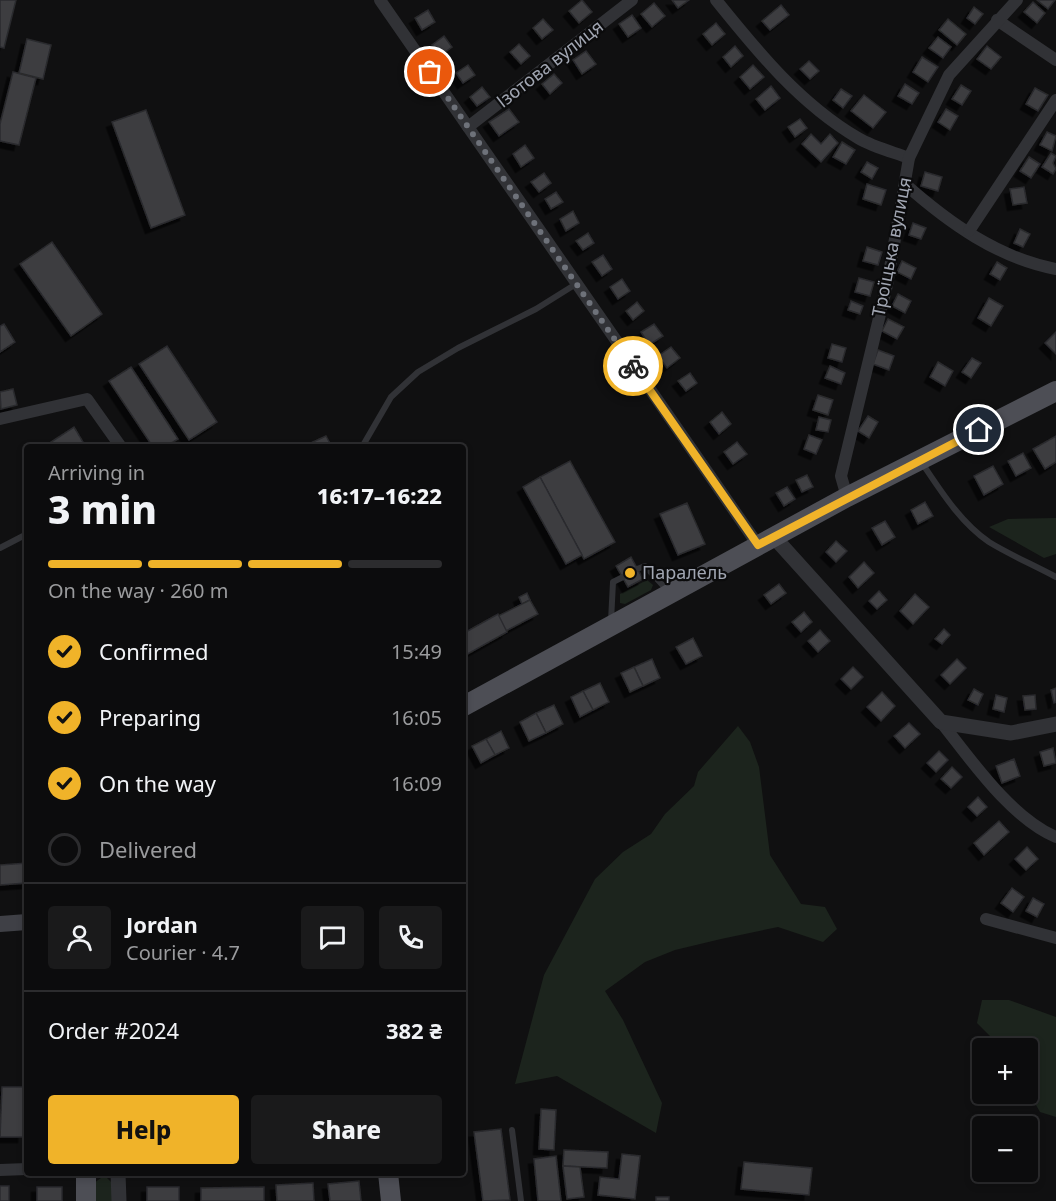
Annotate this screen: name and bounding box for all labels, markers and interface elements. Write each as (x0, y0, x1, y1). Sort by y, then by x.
street label: Ізотова вулиця (491, 14, 608, 113)
pin (404, 46, 455, 97)
icon: bag (413, 55, 446, 88)
street label: Троїцька вулиця (866, 175, 916, 319)
courier (603, 336, 663, 396)
icon: bike (617, 350, 650, 383)
pin (953, 404, 1004, 455)
icon: home (962, 413, 995, 446)
text: Arriving in (48, 459, 145, 486)
text: 16:17–16:22 (317, 480, 442, 510)
text: 3 min (48, 482, 157, 535)
place label: Паралель (642, 560, 727, 584)
marker: Паралель (623, 566, 637, 580)
text: On the way · 260 m (48, 577, 228, 604)
icon: check (48, 635, 81, 668)
text: Confirmed (99, 636, 209, 666)
text: 15:49 (391, 638, 442, 665)
icon: check (48, 701, 81, 734)
text: Preparing (99, 702, 201, 732)
text: 16:05 (391, 704, 442, 731)
icon: check (48, 767, 81, 800)
text: On the way (99, 768, 216, 798)
text: 16:09 (391, 770, 442, 797)
text: Delivered (99, 834, 197, 864)
button: person (48, 906, 111, 969)
button: chat (301, 906, 364, 969)
button: phone (379, 906, 442, 969)
text: Jordan (126, 909, 198, 939)
text: Courier · 4.7 (126, 939, 240, 966)
text: Order #2024 (48, 1015, 179, 1045)
text: 382 ₴ (386, 1015, 442, 1045)
map controls (972, 1038, 1038, 1182)
button: + (972, 1038, 1038, 1104)
button: Help (48, 1095, 239, 1164)
button: Share (251, 1095, 442, 1164)
button: − (972, 1116, 1038, 1182)

